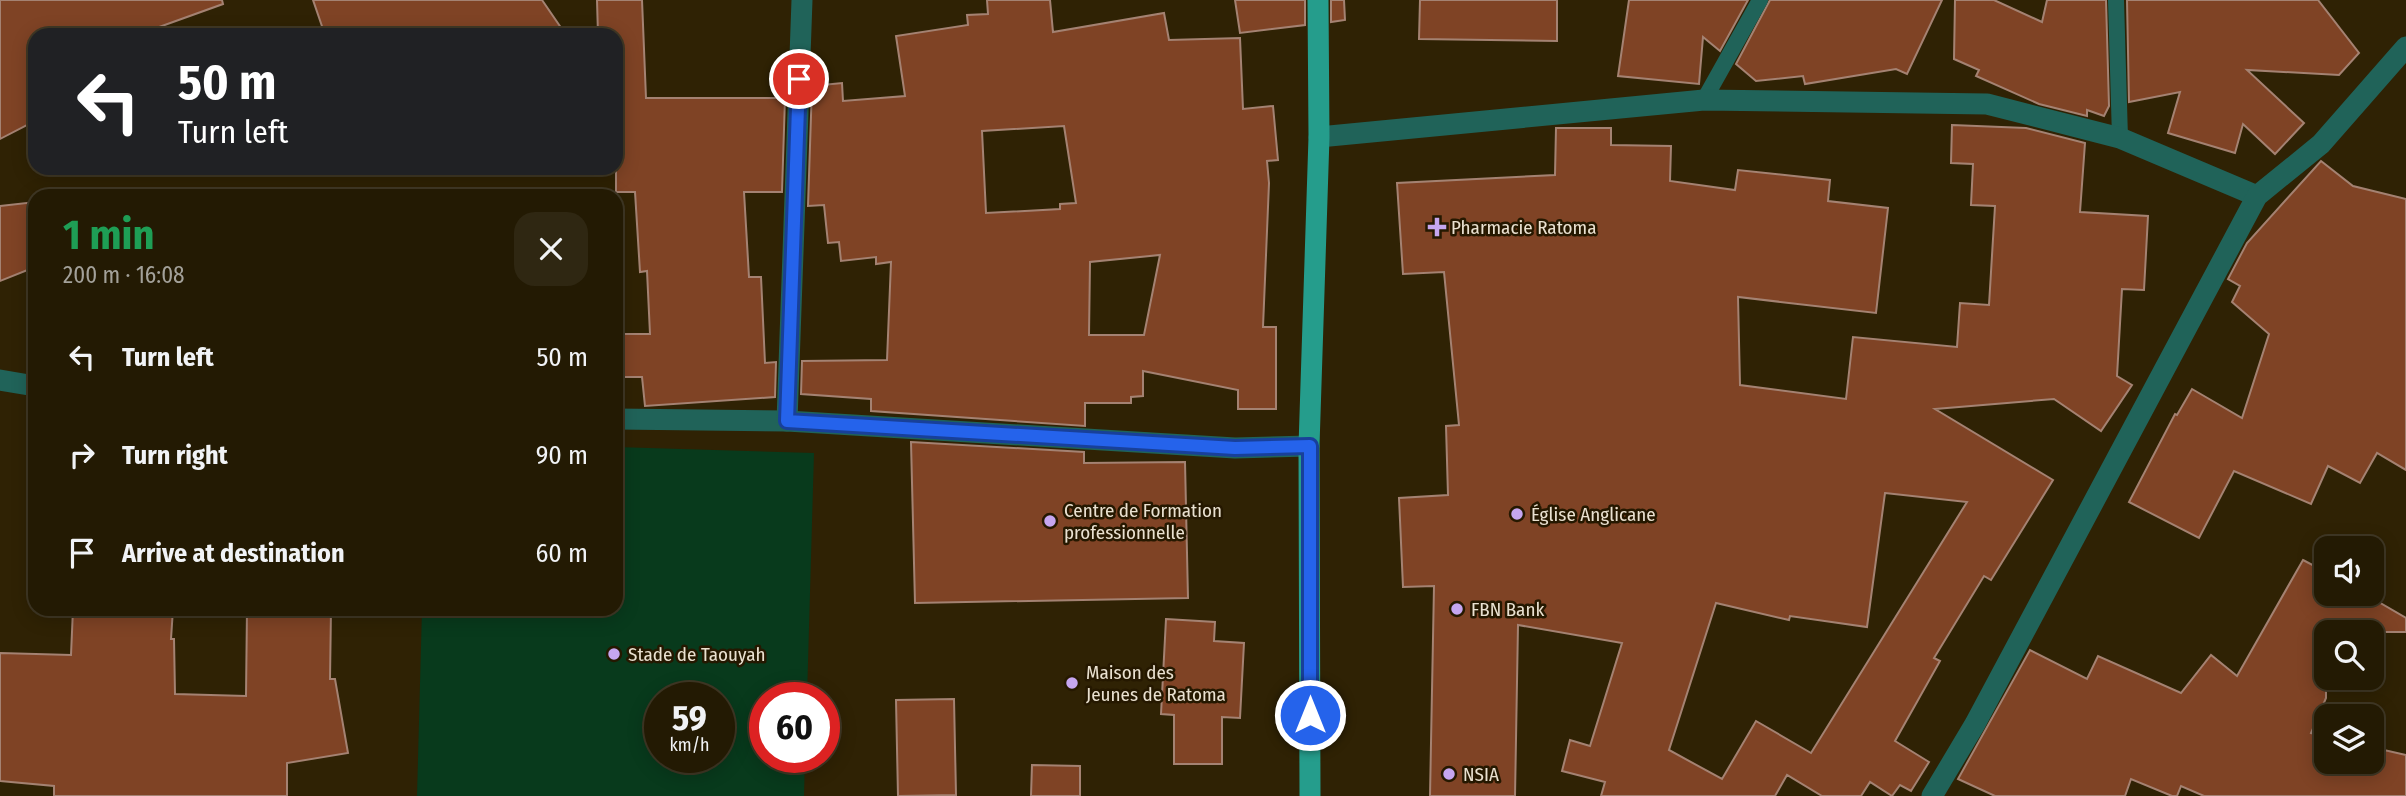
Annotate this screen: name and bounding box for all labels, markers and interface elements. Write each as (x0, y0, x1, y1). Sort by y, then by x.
pin (769, 49, 829, 109)
text: 50 m (178, 53, 276, 112)
icon: left (63, 56, 154, 147)
icon: arrive (780, 60, 818, 98)
text: Turn left (178, 113, 288, 151)
text: 1 min (63, 210, 154, 260)
button: close (514, 212, 588, 286)
place label: Pharmacie Ratoma (1451, 216, 1597, 239)
marker: Pharmacie Ratoma (1429, 219, 1445, 235)
text: 200 m · 16:08 (63, 261, 185, 289)
icon: left (63, 338, 101, 376)
text: Turn left (122, 342, 214, 373)
text: 50 m (536, 342, 588, 373)
icon: right (63, 436, 101, 474)
text: Turn right (122, 440, 228, 471)
text: 90 m (536, 440, 588, 471)
place label: Centre de Formation professionnelle (1064, 499, 1222, 544)
place label: Église Anglicane (1531, 503, 1656, 526)
marker: Église Anglicane (1509, 506, 1525, 522)
marker: Centre de Formation professionnelle (1042, 513, 1058, 529)
icon: arrive (63, 534, 101, 572)
map controls (2314, 536, 2384, 774)
button: sound (2314, 536, 2384, 606)
text: Arrive at destination (122, 538, 345, 569)
text: 60 m (535, 538, 588, 569)
place label: FBN Bank (1471, 598, 1544, 621)
marker: FBN Bank (1449, 601, 1465, 617)
button: search (2314, 620, 2384, 690)
place label: Stade de Taouyah (628, 643, 766, 666)
marker: Stade de Taouyah (606, 646, 622, 662)
place label: Maison des Jeunes de Ratoma (1086, 661, 1226, 706)
marker: Maison des Jeunes de Ratoma (1064, 675, 1080, 691)
position arrow (1273, 678, 1347, 752)
speed limit sign: 60 (749, 682, 840, 773)
text: 59 (672, 697, 707, 739)
button: layers (2314, 704, 2384, 774)
text: km/h (669, 734, 710, 756)
place label: NSIA (1463, 763, 1499, 786)
marker: NSIA (1441, 766, 1457, 782)

